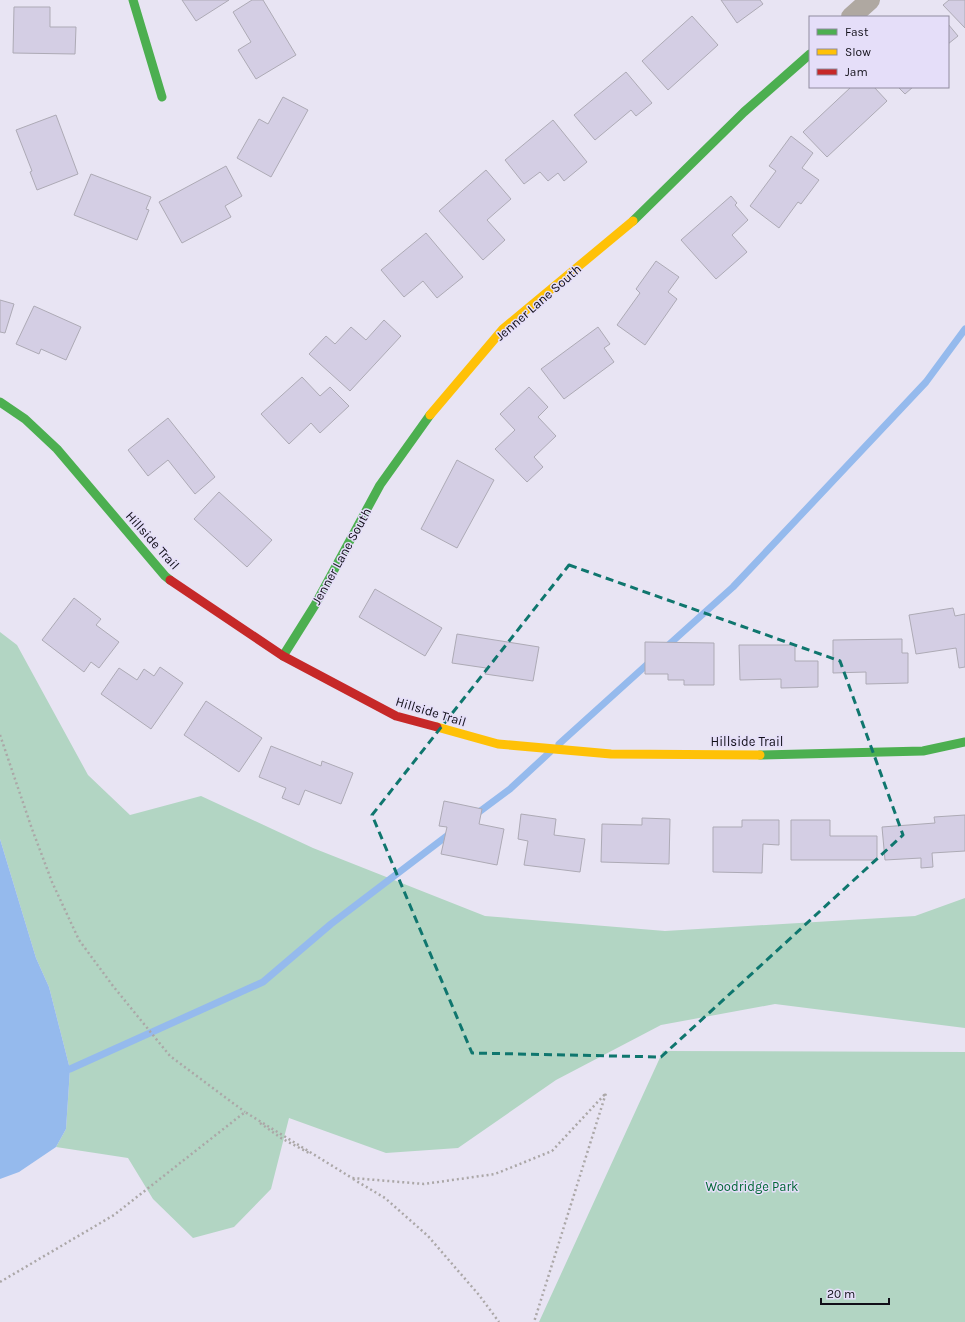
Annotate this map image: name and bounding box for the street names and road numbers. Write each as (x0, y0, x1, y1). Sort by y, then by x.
street label: Jenner Lane South (492, 261, 584, 344)
street label: Jenner Lane South (309, 505, 374, 607)
street label: Hillside Trail (123, 508, 183, 572)
street label: Hillside Trail (394, 694, 468, 729)
street label: Hillside Trail (711, 734, 783, 749)

